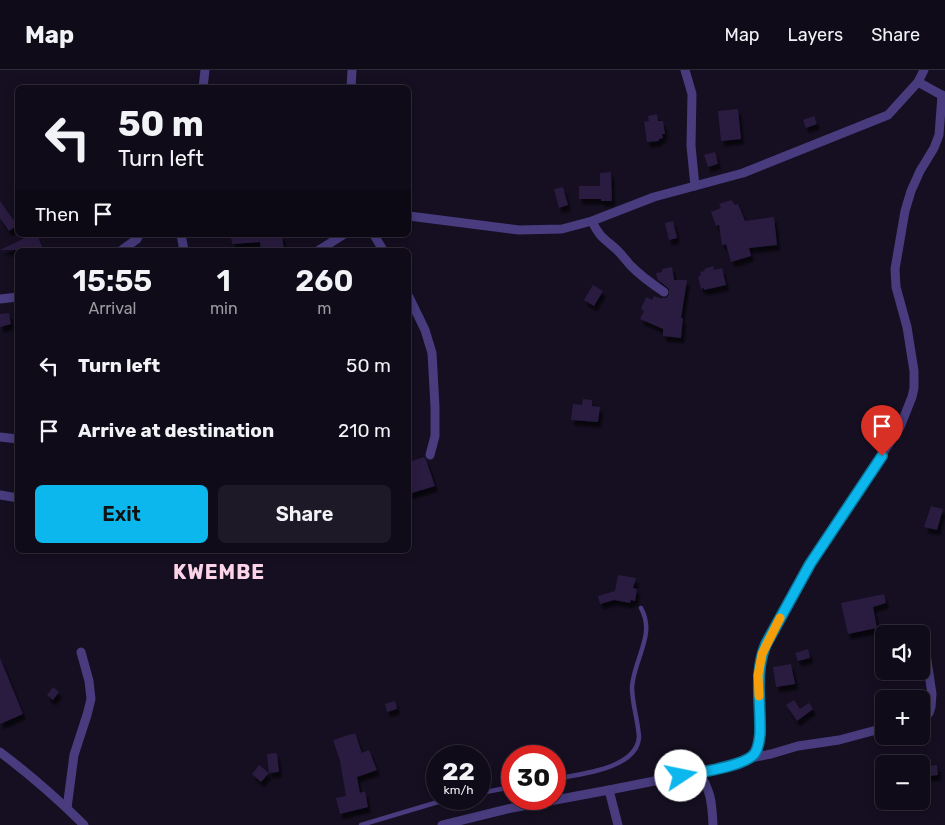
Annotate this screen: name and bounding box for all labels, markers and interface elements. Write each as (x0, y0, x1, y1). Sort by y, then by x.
text: Map (25, 21, 74, 49)
text: Map (725, 24, 760, 46)
text: Layers (788, 24, 843, 46)
text: Share (871, 24, 920, 46)
text: 50 m (118, 103, 204, 145)
icon: left (35, 105, 100, 170)
text: Turn left (118, 145, 204, 172)
icon: arrive (89, 200, 117, 228)
text: Then (35, 203, 79, 226)
text: 15:55 (73, 263, 152, 299)
text: 1 (217, 263, 231, 299)
text: 260 (295, 263, 353, 299)
text: Arrival (88, 299, 136, 318)
text: min (210, 299, 238, 318)
text: m (317, 299, 331, 318)
icon: left (35, 352, 63, 380)
text: Turn left (78, 354, 160, 377)
text: 50 m (346, 354, 391, 377)
pin (861, 405, 903, 456)
icon: arrive (868, 412, 896, 440)
icon: arrive (35, 417, 63, 445)
text: Arrive at destination (78, 419, 274, 442)
text: 210 m (338, 419, 391, 442)
button: Exit (35, 485, 208, 543)
button: Share (218, 485, 391, 543)
district label: KWEMBE (173, 560, 265, 584)
map controls (875, 625, 930, 810)
button: sound (875, 625, 930, 680)
button: + (875, 690, 930, 745)
speed limit sign: 30 (501, 745, 566, 810)
position arrow (654, 749, 706, 801)
button: − (875, 755, 930, 810)
text: 22 (442, 757, 475, 786)
text: km/h (444, 783, 473, 797)

